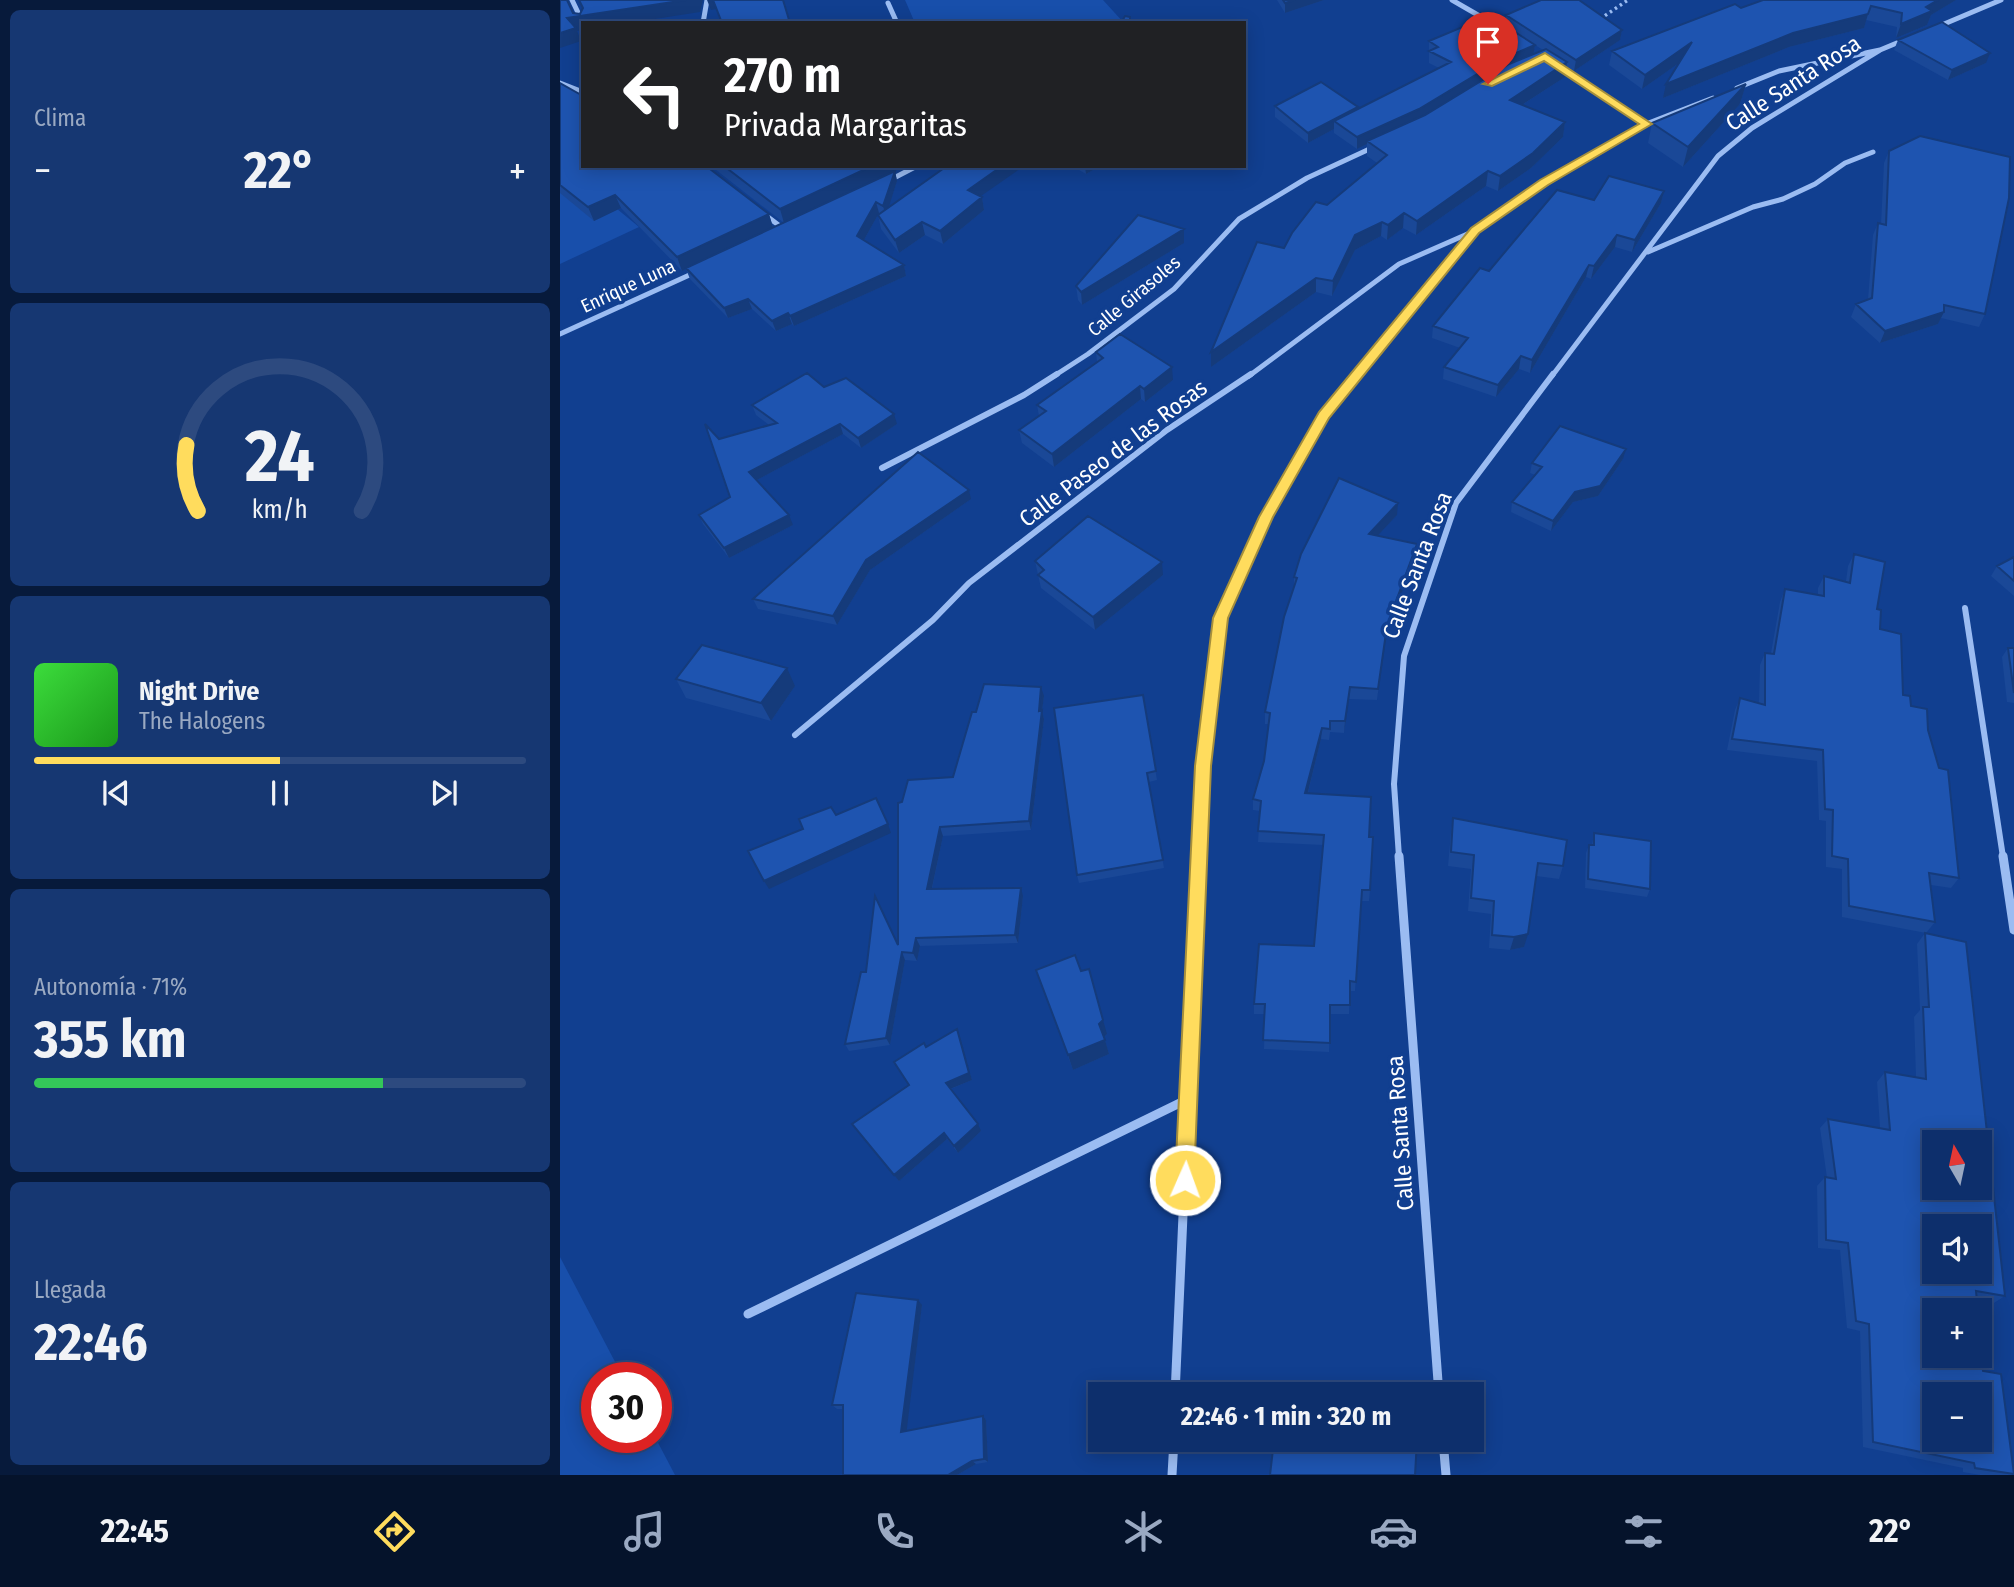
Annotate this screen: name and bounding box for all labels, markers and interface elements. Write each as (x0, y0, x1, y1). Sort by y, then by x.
pin (1458, 12.0, 1518, 84)
icon: arrive (1469, 23, 1507, 61)
street label: Calle Santa Rosa (1720, 29, 1866, 137)
text: 270 m (724, 46, 841, 105)
icon: left (609, 49, 700, 140)
text: Clima (34, 104, 86, 132)
text: Privada Margaritas (724, 106, 967, 144)
text: 22° (244, 139, 316, 202)
text: − (34, 148, 51, 194)
text: + (509, 148, 526, 194)
street label: Calle Girasoles (1083, 251, 1185, 341)
street label: Enrique Luna (577, 254, 679, 318)
street label: Calle Paseo de las Rosas (1013, 373, 1213, 533)
text: 24 (244, 413, 315, 500)
street label: Calle Santa Rosa (1376, 487, 1458, 643)
text: km/h (252, 494, 308, 524)
text: Night Drive (139, 676, 259, 707)
text: The Halogens (139, 707, 265, 735)
icon: previous (97, 774, 135, 812)
icon: pause (261, 774, 299, 812)
icon: next (425, 774, 463, 812)
text: Autonomía · 71% (34, 973, 187, 1001)
text: 355 km (34, 1008, 186, 1071)
street label: Calle Santa Rosa (1381, 1055, 1419, 1211)
north arrow (1922, 1130, 1992, 1200)
map controls (1922, 1130, 1992, 1452)
position arrow (1148, 1143, 1222, 1217)
button: sound (1922, 1214, 1992, 1284)
text: Llegada (34, 1276, 106, 1304)
button: + (1922, 1298, 1992, 1368)
text: 22:46 (34, 1311, 148, 1374)
speed limit sign: 30 (581, 1362, 672, 1453)
button: − (1922, 1382, 1992, 1452)
text: 22:46 · 1 min · 320 m (1181, 1401, 1391, 1432)
icon: directions (370, 1507, 419, 1556)
icon: music (620, 1507, 669, 1556)
icon: phone (870, 1507, 919, 1556)
icon: climate (1119, 1507, 1168, 1556)
icon: car (1369, 1507, 1418, 1556)
icon: filters (1619, 1507, 1668, 1556)
text: 22:45 (100, 1512, 169, 1550)
text: 22° (1869, 1512, 1914, 1550)

